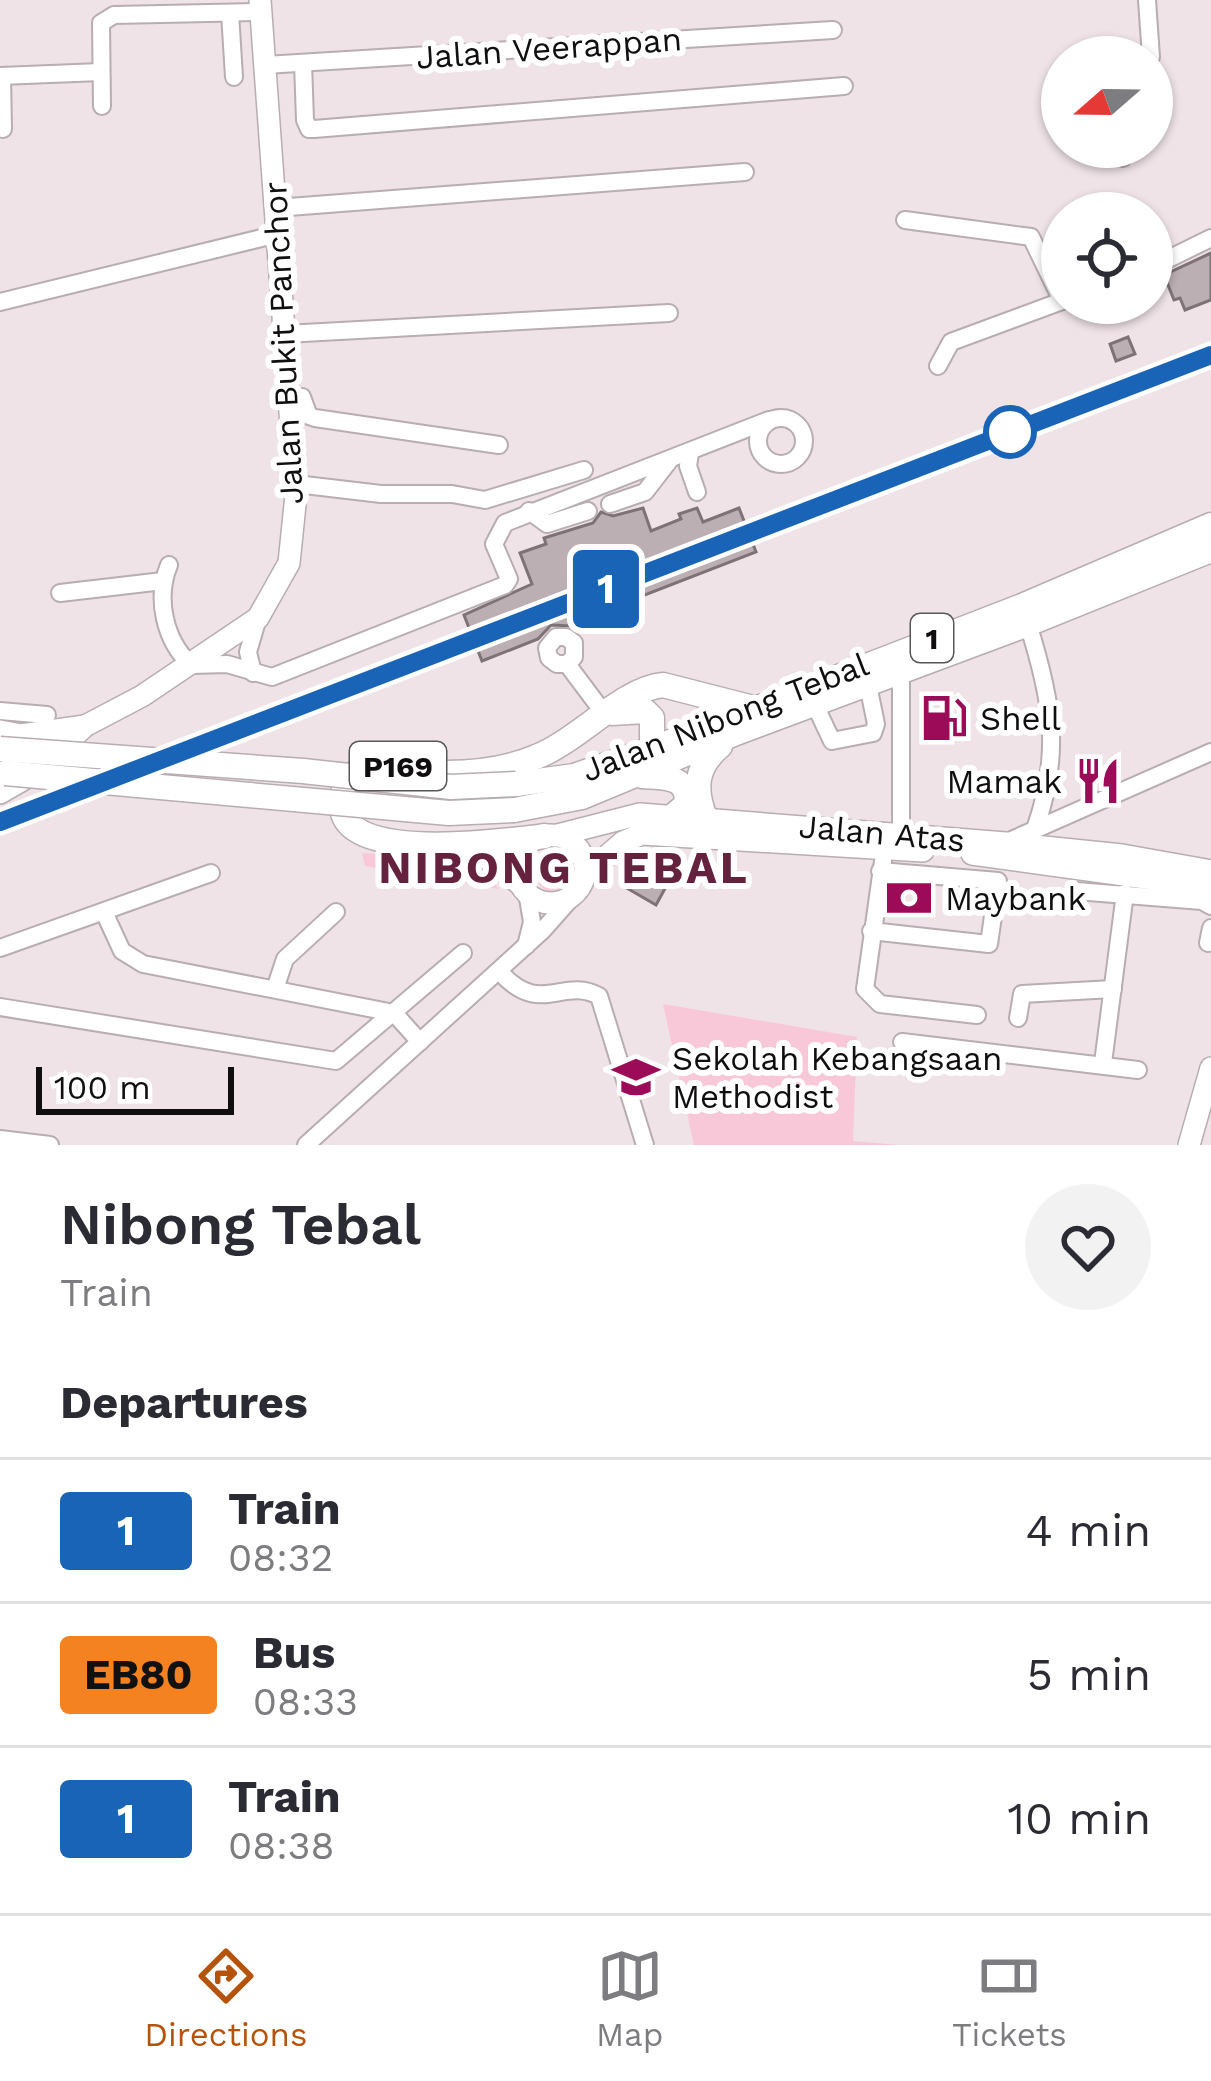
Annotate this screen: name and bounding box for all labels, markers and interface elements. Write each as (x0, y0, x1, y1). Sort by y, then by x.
street label: Jalan Veerappan (415, 19, 683, 77)
north arrow (1041, 36, 1173, 168)
map controls (1041, 36, 1173, 324)
street label: Jalan Bukit Panchor (255, 181, 311, 505)
button: locate (1041, 192, 1173, 324)
unlabelled marker (985, 407, 1035, 457)
line badge: 1 (567, 550, 645, 628)
text: 1 (597, 564, 615, 613)
road number: 1 (911, 614, 953, 662)
street label: Jalan Nibong Tebal (576, 644, 874, 790)
fuel station icon: Shell (919, 693, 969, 743)
place label: Shell (980, 699, 1061, 738)
road number: P169 (350, 742, 446, 790)
restaurant icon: Mamak (1073, 756, 1123, 806)
place label: Mamak (947, 762, 1062, 801)
street label: Jalan Atas (797, 806, 967, 860)
district label: NIBONG TEBAL (378, 841, 750, 894)
bank icon: Maybank (884, 873, 934, 923)
place label: Maybank (945, 879, 1086, 918)
place label: Sekolah Kebangsaan Methodist (672, 1039, 1002, 1116)
school or university icon: Sekolah Kebangsaan Methodist (611, 1052, 661, 1102)
scale bar (36, 1061, 234, 1114)
text: 100 m (54, 1068, 151, 1107)
button: heart (1025, 1184, 1151, 1310)
text: Nibong Tebal (60, 1191, 421, 1258)
text: Train (60, 1270, 153, 1315)
text: Departures (60, 1376, 308, 1429)
text: Train (228, 1482, 341, 1535)
text: 4 min (1025, 1504, 1151, 1557)
text: 1 (117, 1506, 135, 1555)
text: 08:32 (228, 1535, 333, 1580)
text: Bus (253, 1626, 335, 1679)
text: 5 min (1027, 1648, 1151, 1701)
text: EB80 (84, 1650, 193, 1699)
text: 08:33 (253, 1679, 358, 1724)
text: Train (228, 1770, 341, 1823)
text: 10 min (1007, 1792, 1151, 1845)
text: 1 (117, 1794, 135, 1843)
text: 08:38 (228, 1823, 335, 1868)
tab: Directions (144, 1943, 307, 2054)
tab: Map (596, 1943, 663, 2054)
tab: Tickets (952, 1943, 1067, 2054)

